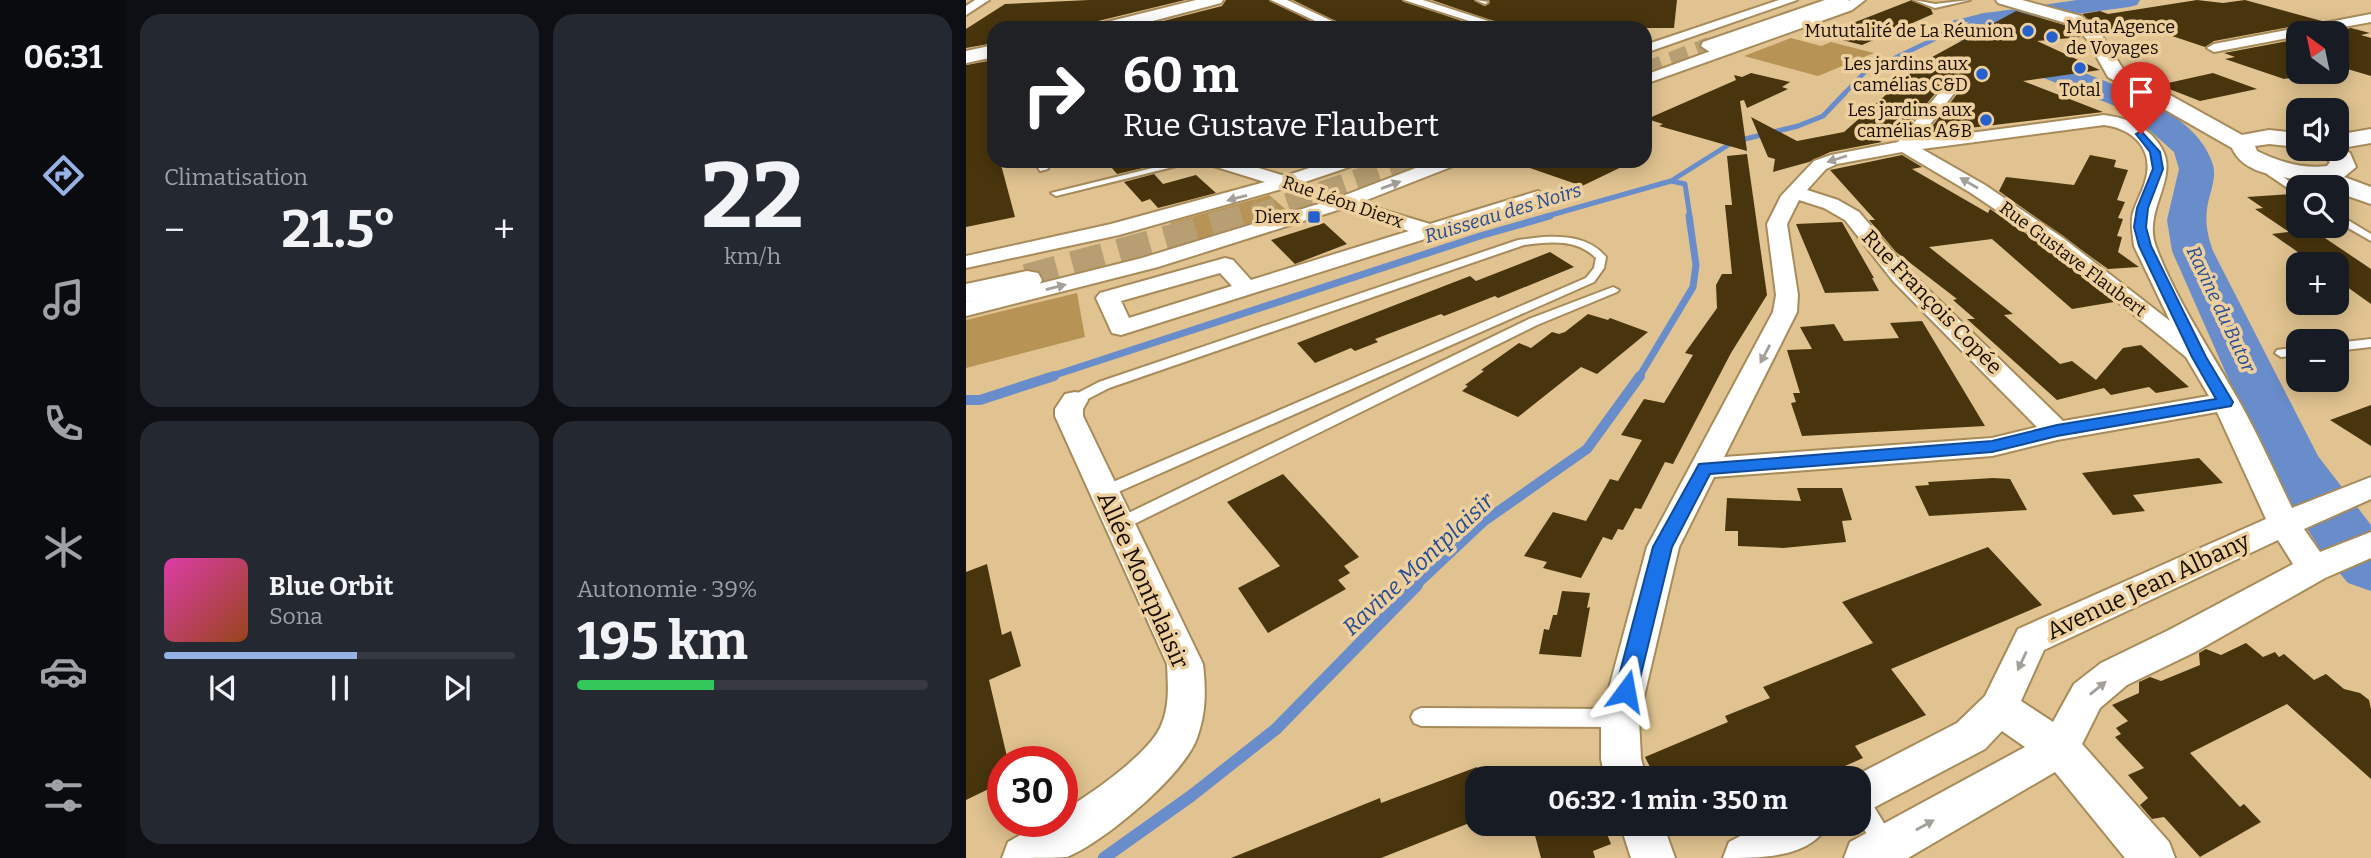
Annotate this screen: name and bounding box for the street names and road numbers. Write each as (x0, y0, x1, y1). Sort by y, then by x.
street label: Rue Léon Dierx (1280, 171, 1406, 233)
street label: Rue Gustave Flaubert (1995, 197, 2151, 322)
street label: Rue François Copée (1856, 224, 2008, 380)
street label: Allée Montplaisir (1091, 487, 1195, 673)
street label: Avenue Jean Albany (2042, 527, 2254, 645)

